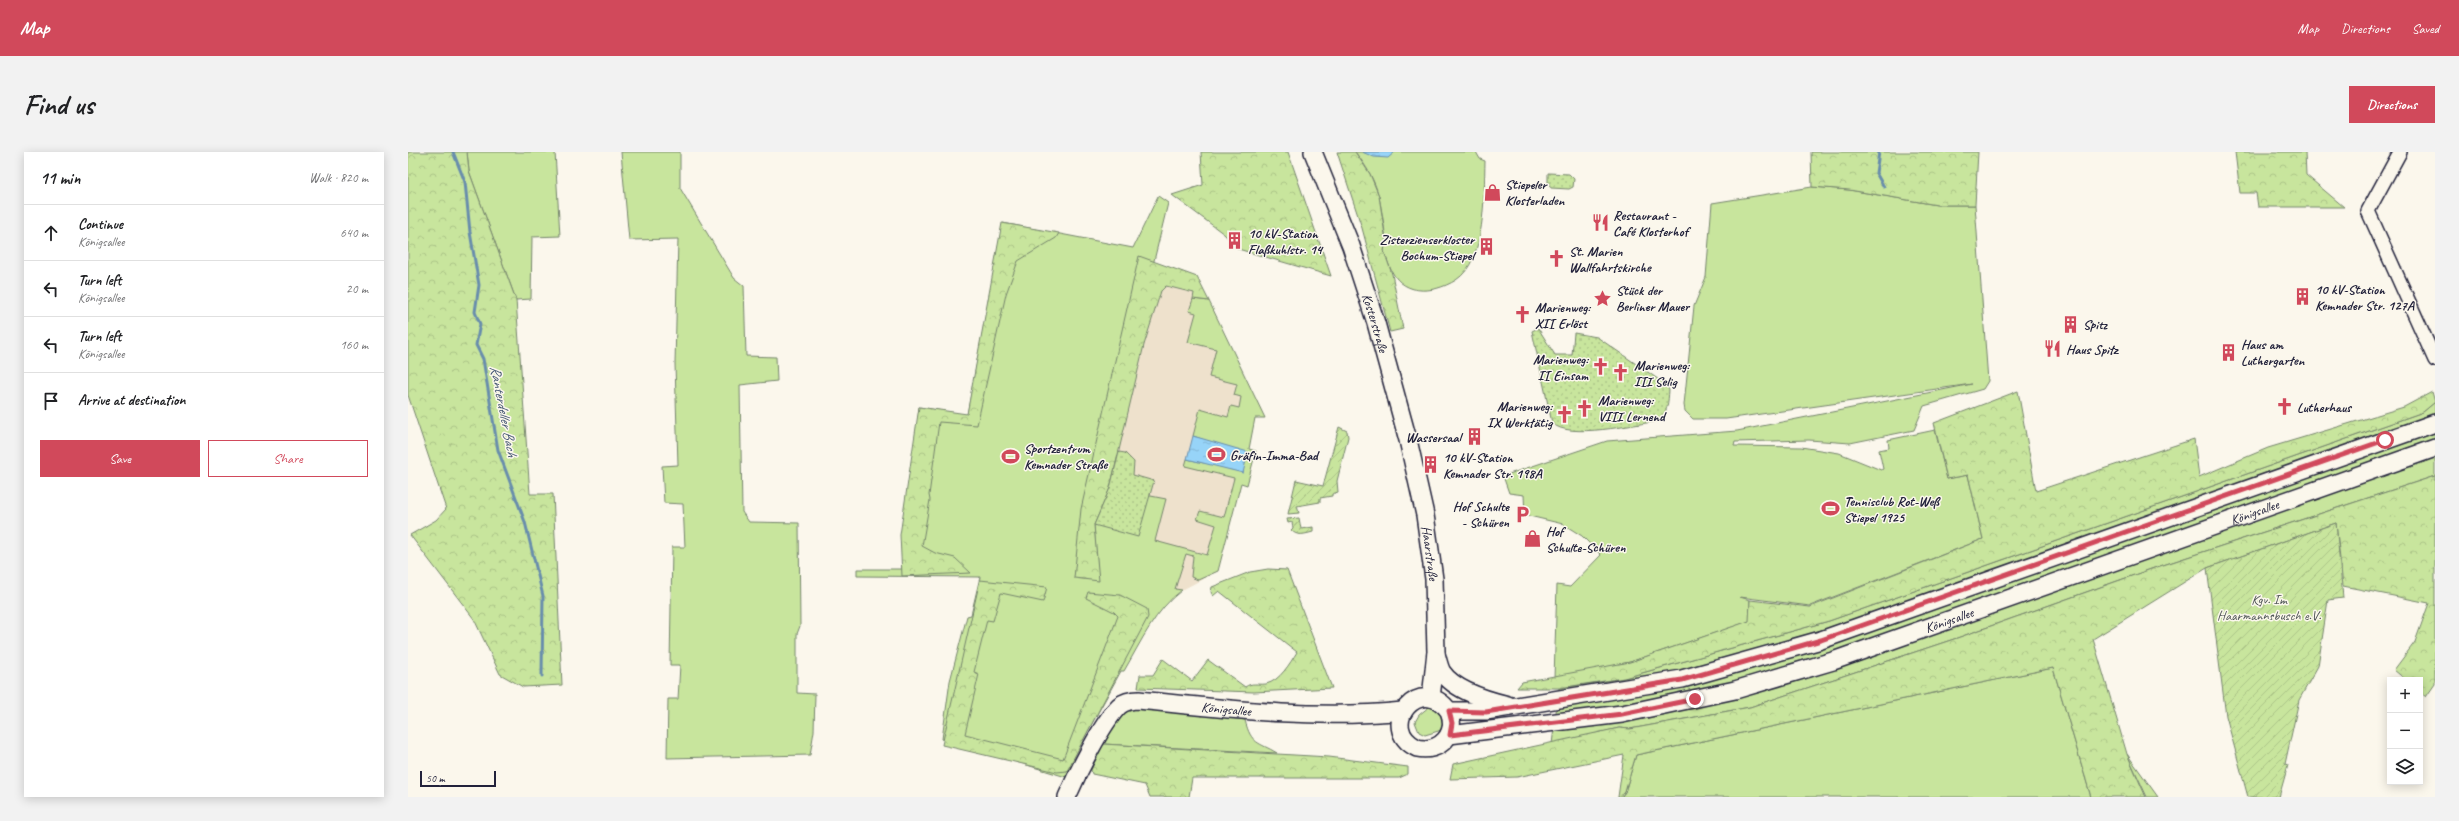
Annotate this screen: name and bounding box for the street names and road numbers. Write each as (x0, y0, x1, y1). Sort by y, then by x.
street label: Kosterstraße (1358, 291, 1392, 356)
street label: Königsallee (2228, 496, 2282, 529)
street label: Haarstraße (1418, 525, 1442, 583)
street label: Königsallee (1923, 604, 1977, 637)
street label: Königsallee (1200, 698, 1253, 720)

